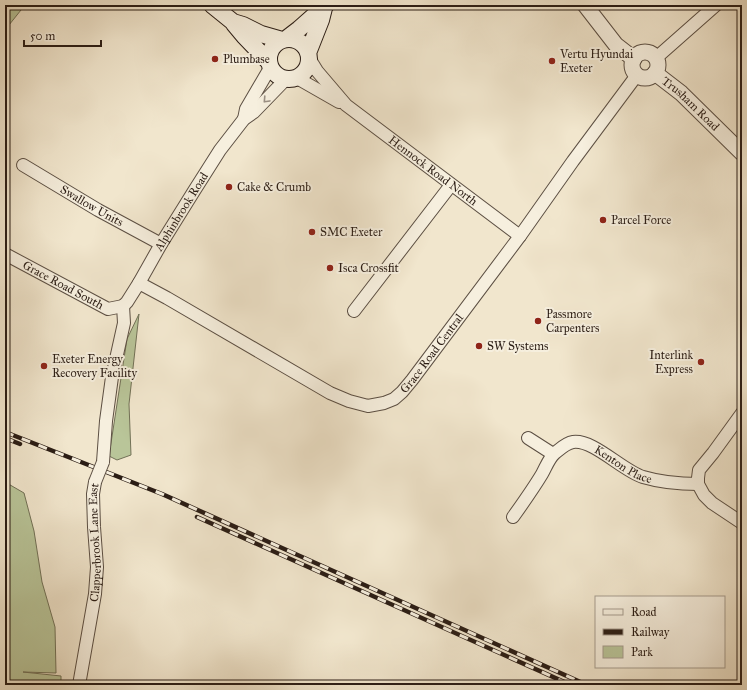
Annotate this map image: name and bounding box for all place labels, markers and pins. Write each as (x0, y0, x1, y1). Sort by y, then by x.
place label: Vertu Hyundai Exeter (559, 47, 634, 75)
place label: Plumbase (223, 52, 270, 66)
marker: Plumbase (210, 54, 220, 64)
marker: Vertu Hyundai Exeter (547, 56, 557, 66)
place label: Cake & Crumb (237, 180, 311, 194)
marker: Cake & Crumb (224, 182, 234, 192)
place label: Parcel Force (611, 213, 671, 227)
marker: Parcel Force (598, 215, 608, 225)
place label: SMC Exeter (320, 225, 383, 239)
marker: SMC Exeter (307, 227, 317, 237)
place label: Isca Crossfit (338, 261, 400, 275)
marker: Isca Crossfit (325, 263, 335, 273)
place label: Passmore Carpenters (546, 307, 599, 335)
marker: Passmore Carpenters (533, 316, 543, 326)
place label: SW Systems (487, 339, 548, 353)
marker: SW Systems (474, 341, 484, 351)
place label: Interlink Express (649, 348, 693, 376)
place label: Exeter Energy Recovery Facility (52, 352, 138, 380)
marker: Interlink Express (696, 357, 706, 367)
marker: Exeter Energy Recovery Facility (39, 361, 49, 371)

